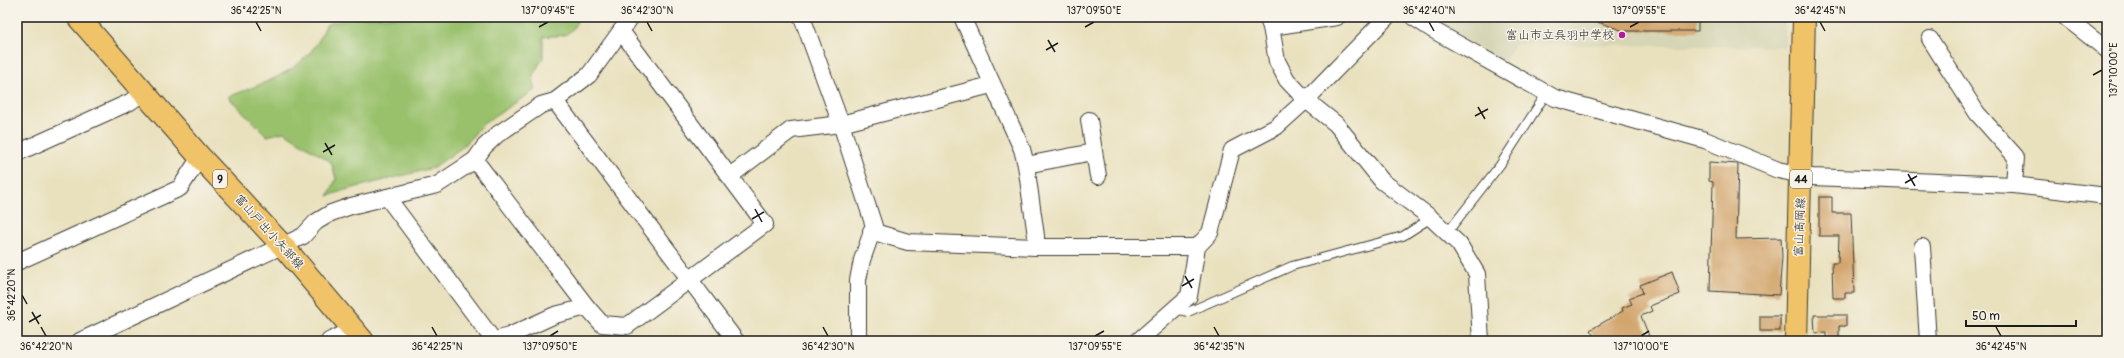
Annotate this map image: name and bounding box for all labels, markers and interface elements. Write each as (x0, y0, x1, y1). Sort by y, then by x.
text: 36°42'25"N (231, 5, 282, 17)
text: 137°09'45"E (521, 5, 575, 17)
text: 36°42'30"N (621, 5, 673, 17)
text: 137°09'50"E (1067, 5, 1121, 17)
text: 36°42'40"N (1403, 5, 1456, 17)
text: 137°09'55"E (1612, 5, 1666, 17)
text: 36°42'45"N (1794, 5, 1846, 17)
place label: 富山市立呉羽中学校 (1506, 28, 1614, 43)
marker: 富山市立呉羽中学校 (1617, 30, 1627, 40)
text: 137°10'00"E (2108, 43, 2120, 97)
road number: 9 (213, 170, 227, 188)
road number: 44 (1790, 170, 1812, 188)
street label: 富山戸出小矢部線 (231, 191, 307, 273)
street label: 富山高岡線 (1791, 197, 1809, 257)
text: 36°42'20"N (6, 269, 18, 321)
scale bar (1966, 302, 2076, 328)
text: 50 m (1972, 309, 2000, 324)
text: 36°42'20"N (20, 341, 72, 353)
text: 36°42'25"N (412, 341, 463, 353)
text: 137°09'50"E (523, 341, 577, 353)
text: 36°42'30"N (802, 341, 854, 353)
text: 137°09'55"E (1068, 341, 1122, 353)
text: 36°42'35"N (1194, 341, 1245, 353)
text: 137°10'00"E (1614, 341, 1668, 353)
text: 36°42'45"N (1975, 341, 2027, 353)

